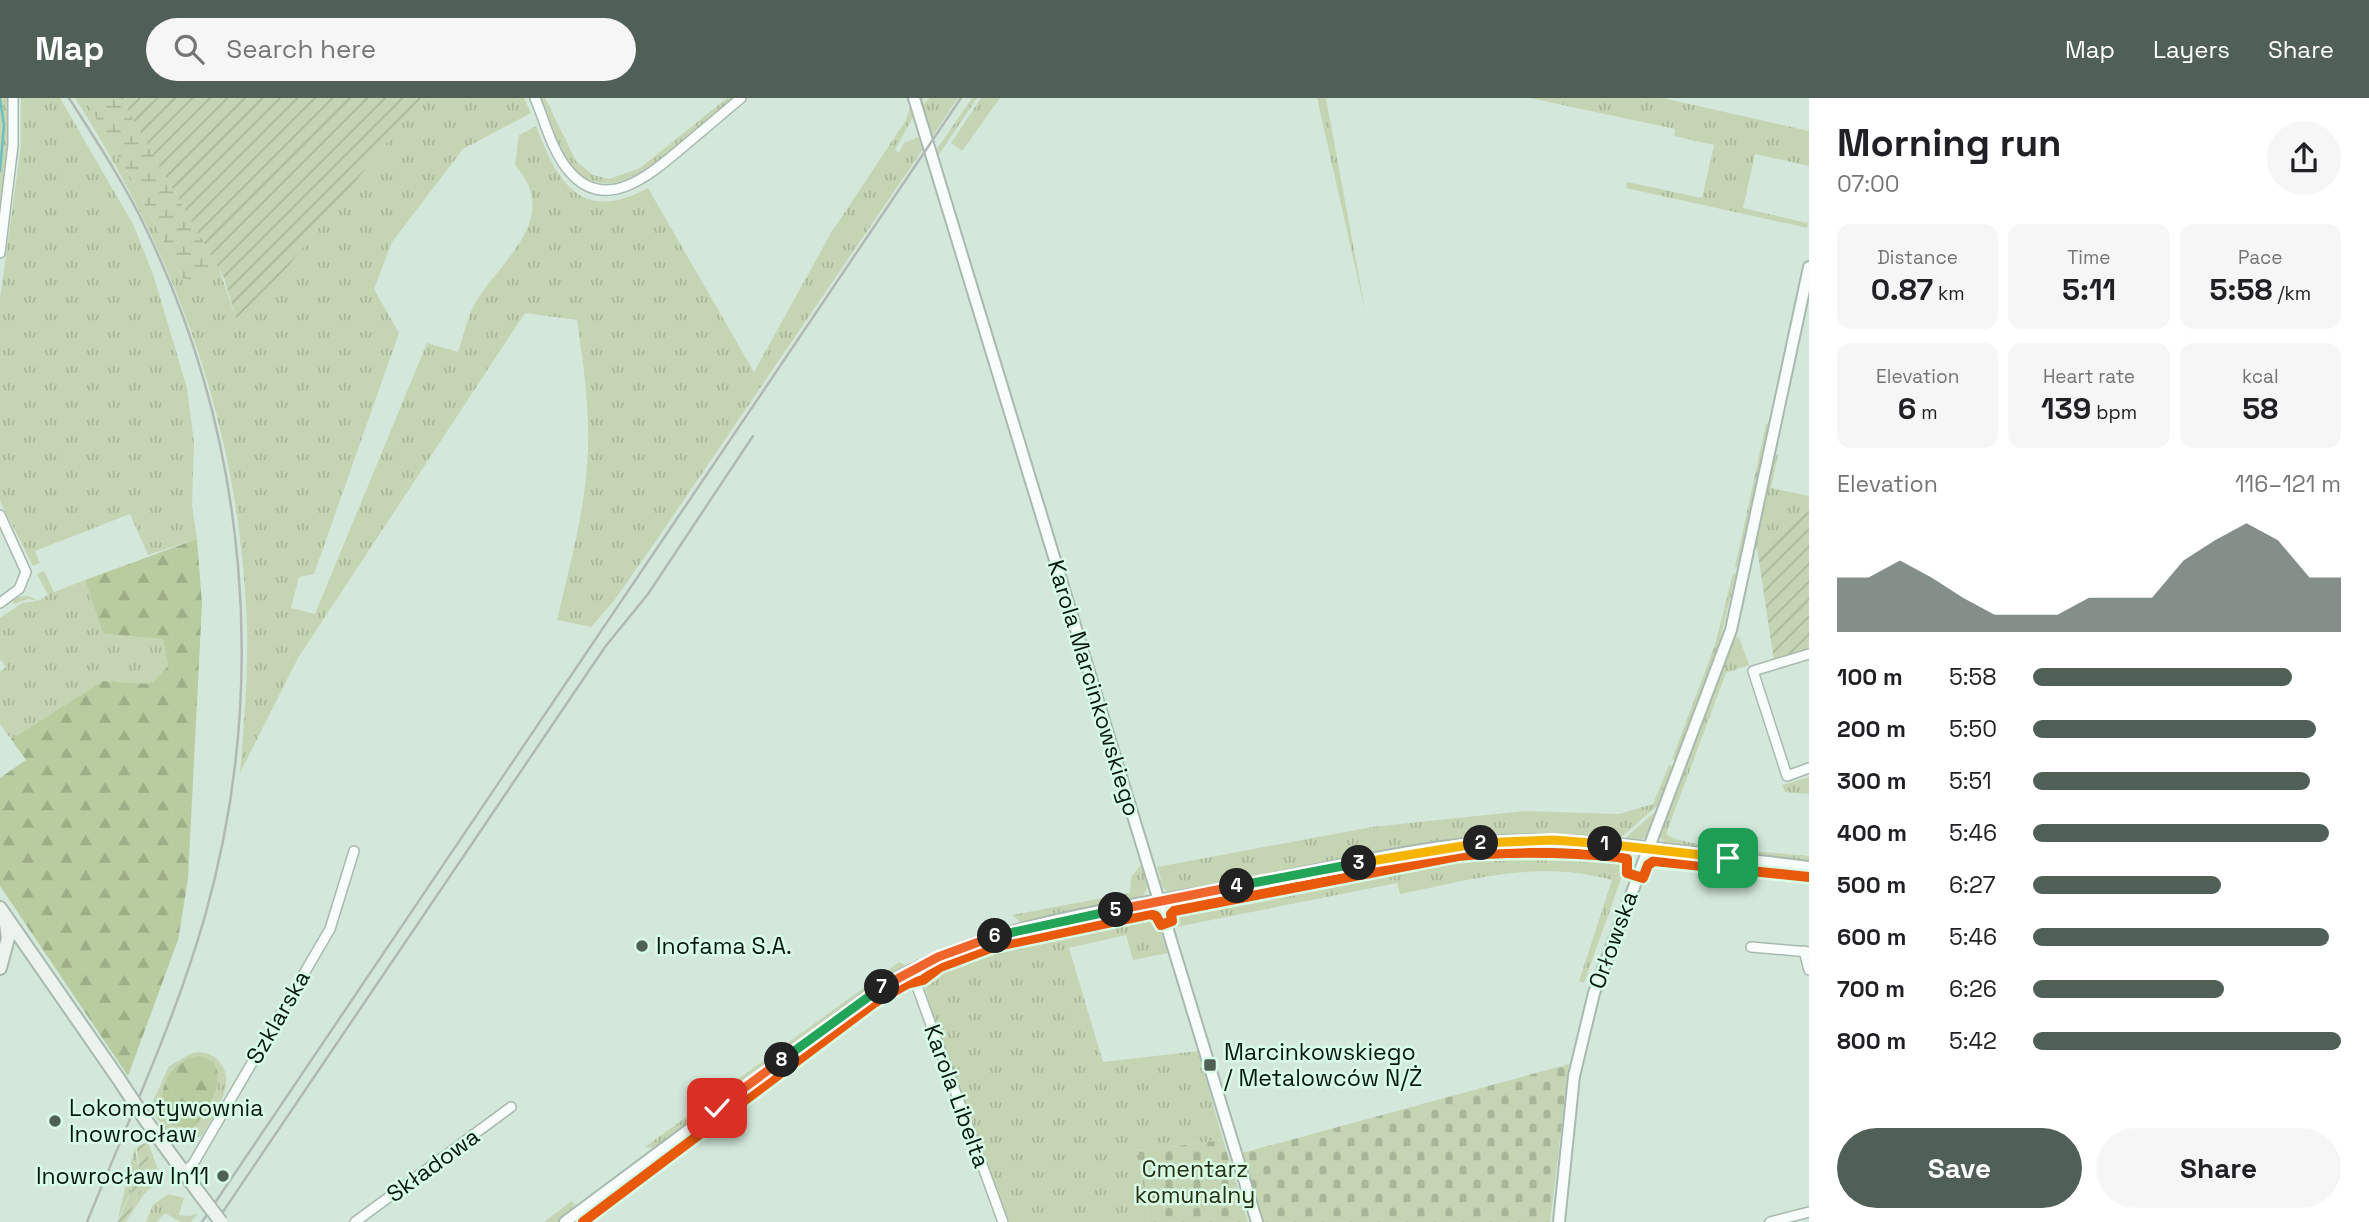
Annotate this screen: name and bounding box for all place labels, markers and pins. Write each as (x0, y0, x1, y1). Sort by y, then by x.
pin: 2 (1464, 826, 1498, 860)
pin: 1 (1588, 826, 1622, 862)
pin (1698, 828, 1758, 888)
pin: 3 (1342, 846, 1376, 880)
pin: 4 (1220, 868, 1254, 904)
pin: 5 (1098, 892, 1134, 928)
pin: 6 (978, 918, 1012, 954)
place label: Inofama S.A. (656, 931, 792, 961)
marker: Inofama S.A. (634, 938, 650, 954)
pin: 7 (864, 970, 900, 1004)
place label: Marcinkowskiego / Metalowców N/Ż (1224, 1037, 1422, 1093)
pin: 8 (764, 1042, 800, 1077)
marker: Marcinkowskiego / Metalowców N/Ż (1202, 1057, 1218, 1073)
pin (687, 1078, 747, 1138)
place label: Lokomotywownia Inowrocław (69, 1093, 263, 1149)
marker: Lokomotywownia Inowrocław (47, 1113, 63, 1129)
place label: Inowrocław In11 (36, 1161, 209, 1191)
marker: Inowrocław In11 (215, 1168, 231, 1184)

